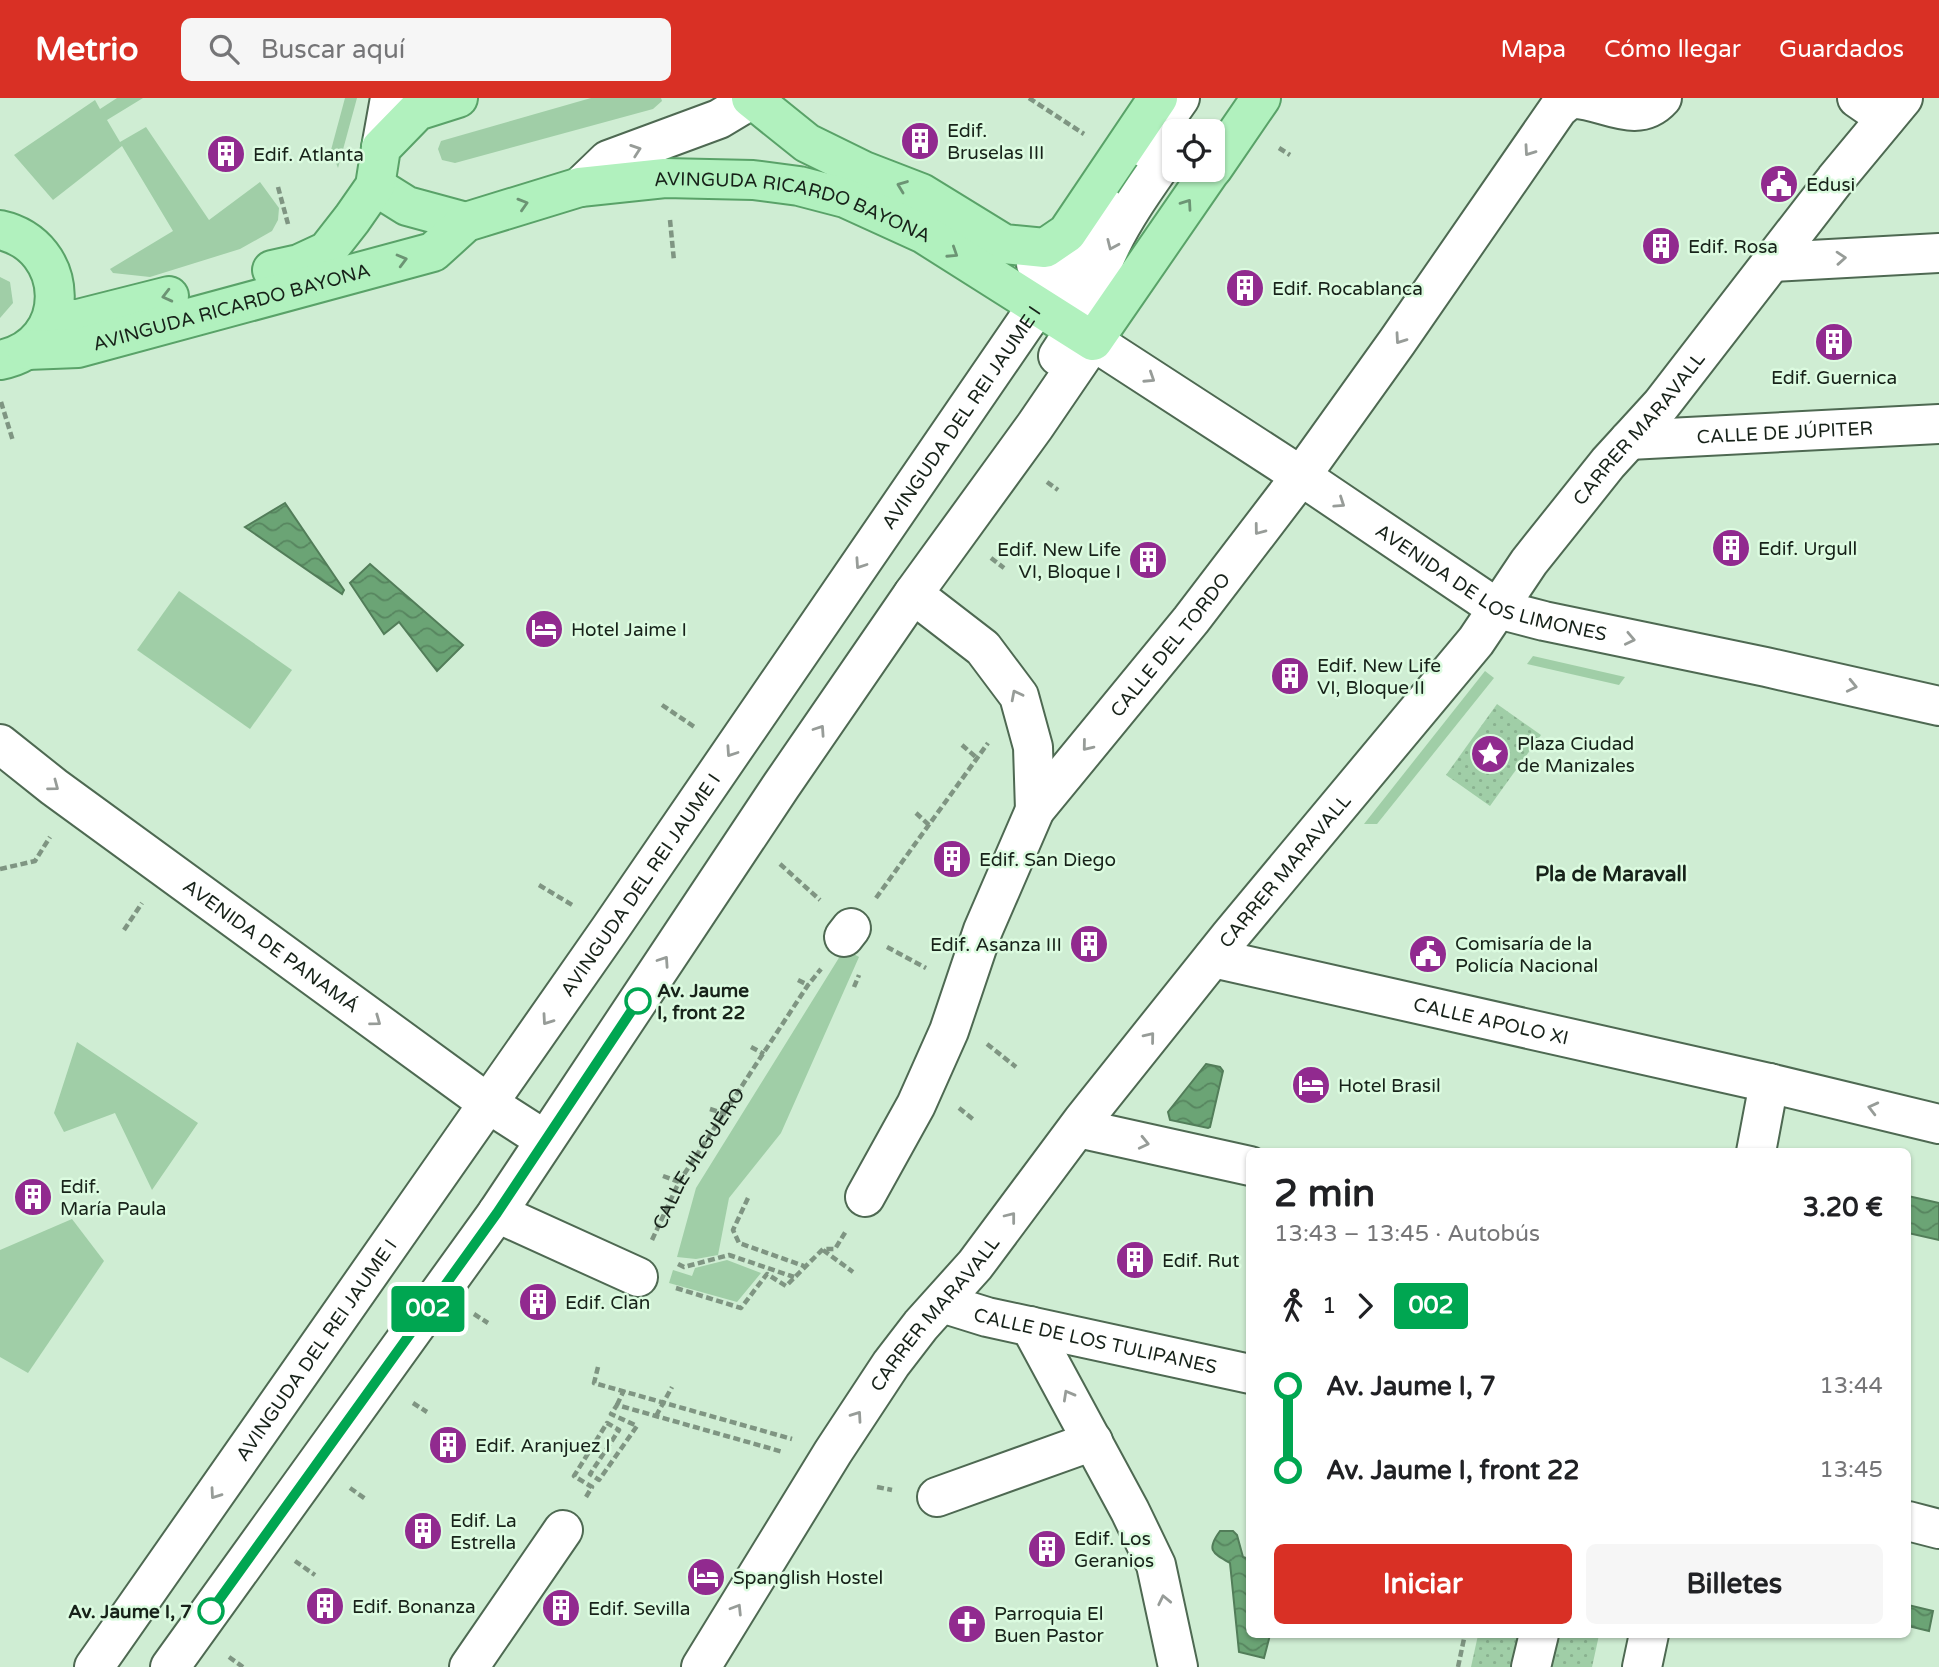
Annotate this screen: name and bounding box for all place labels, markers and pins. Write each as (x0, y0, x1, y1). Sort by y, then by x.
building icon: Edif. Bruselas III (899, 120, 941, 162)
place label: Edif. Bruselas III (947, 120, 1044, 164)
building icon: Edif. Atlanta (205, 133, 247, 175)
place label: Edif. Atlanta (253, 144, 364, 166)
public building icon: Edusi (1758, 163, 1800, 205)
place label: Edusi (1806, 174, 1855, 196)
building icon: Edif. Rosa (1640, 225, 1682, 267)
place label: Edif. Rosa (1688, 236, 1778, 258)
building icon: Edif. Rocablanca (1224, 267, 1266, 309)
place label: Edif. Rocablanca (1272, 278, 1423, 300)
building icon: Edif. Guernica (1813, 321, 1855, 363)
place label: Edif. Guernica (1771, 367, 1897, 389)
building icon: Edif. Urgull (1710, 527, 1752, 569)
place label: Edif. Urgull (1758, 538, 1857, 560)
place label: Edif. New Life VI, Bloque I (997, 539, 1121, 583)
building icon: Edif. New Life VI, Bloque I (1127, 539, 1169, 581)
hotel icon: Hotel Jaime I (523, 608, 565, 650)
place label: Hotel Jaime I (571, 619, 687, 641)
building icon: Edif. New Life VI, Bloque II (1269, 655, 1311, 697)
place label: Edif. New Life VI, Bloque II (1317, 655, 1441, 699)
place icon: Plaza Ciudad de Manizales (1469, 733, 1511, 775)
place label: Plaza Ciudad de Manizales (1517, 733, 1635, 777)
building icon: Edif. San Diego (931, 838, 973, 880)
place label: Edif. San Diego (979, 849, 1116, 871)
building icon: Edif. Asanza III (1068, 923, 1110, 965)
public building icon: Comisaría de la Policía Nacional (1407, 933, 1449, 975)
place label: Comisaría de la Policía Nacional (1455, 933, 1598, 977)
place label: Edif. Asanza III (930, 934, 1062, 956)
place label: Av. Jaume I, front 22 (657, 980, 749, 1024)
marker: Av. Jaume I, front 22 (625, 988, 651, 1014)
hotel icon: Hotel Brasil (1290, 1064, 1332, 1106)
place label: Hotel Brasil (1338, 1075, 1441, 1097)
building icon: Edif. María Paula (12, 1176, 54, 1218)
place label: Edif. María Paula (60, 1176, 167, 1220)
building icon: Edif. Rut (1114, 1239, 1156, 1281)
place label: Edif. Rut (1162, 1250, 1240, 1272)
building icon: Edif. Clan (517, 1281, 559, 1323)
place label: Edif. Clan (565, 1292, 650, 1314)
building icon: Edif. Aranjuez I (427, 1424, 469, 1466)
place label: Edif. Aranjuez I (475, 1435, 611, 1457)
building icon: Edif. La Estrella (402, 1510, 444, 1552)
place label: Edif. La Estrella (450, 1510, 517, 1554)
building icon: Edif. Los Geranios (1026, 1528, 1068, 1570)
place label: Edif. Los Geranios (1074, 1528, 1154, 1572)
hotel icon: Spanglish Hostel (685, 1556, 727, 1598)
place label: Spanglish Hostel (733, 1567, 883, 1589)
building icon: Edif. Bonanza (304, 1585, 346, 1627)
building icon: Edif. Sevilla (540, 1587, 582, 1629)
place label: Edif. Bonanza (352, 1596, 476, 1618)
marker: Av. Jaume I, 7 (198, 1598, 224, 1624)
place label: Edif. Sevilla (588, 1598, 690, 1620)
place label: Av. Jaume I, 7 (68, 1601, 192, 1623)
church icon: Parroquia El Buen Pastor (946, 1603, 988, 1645)
place label: Parroquia El Buen Pastor (994, 1603, 1105, 1647)

